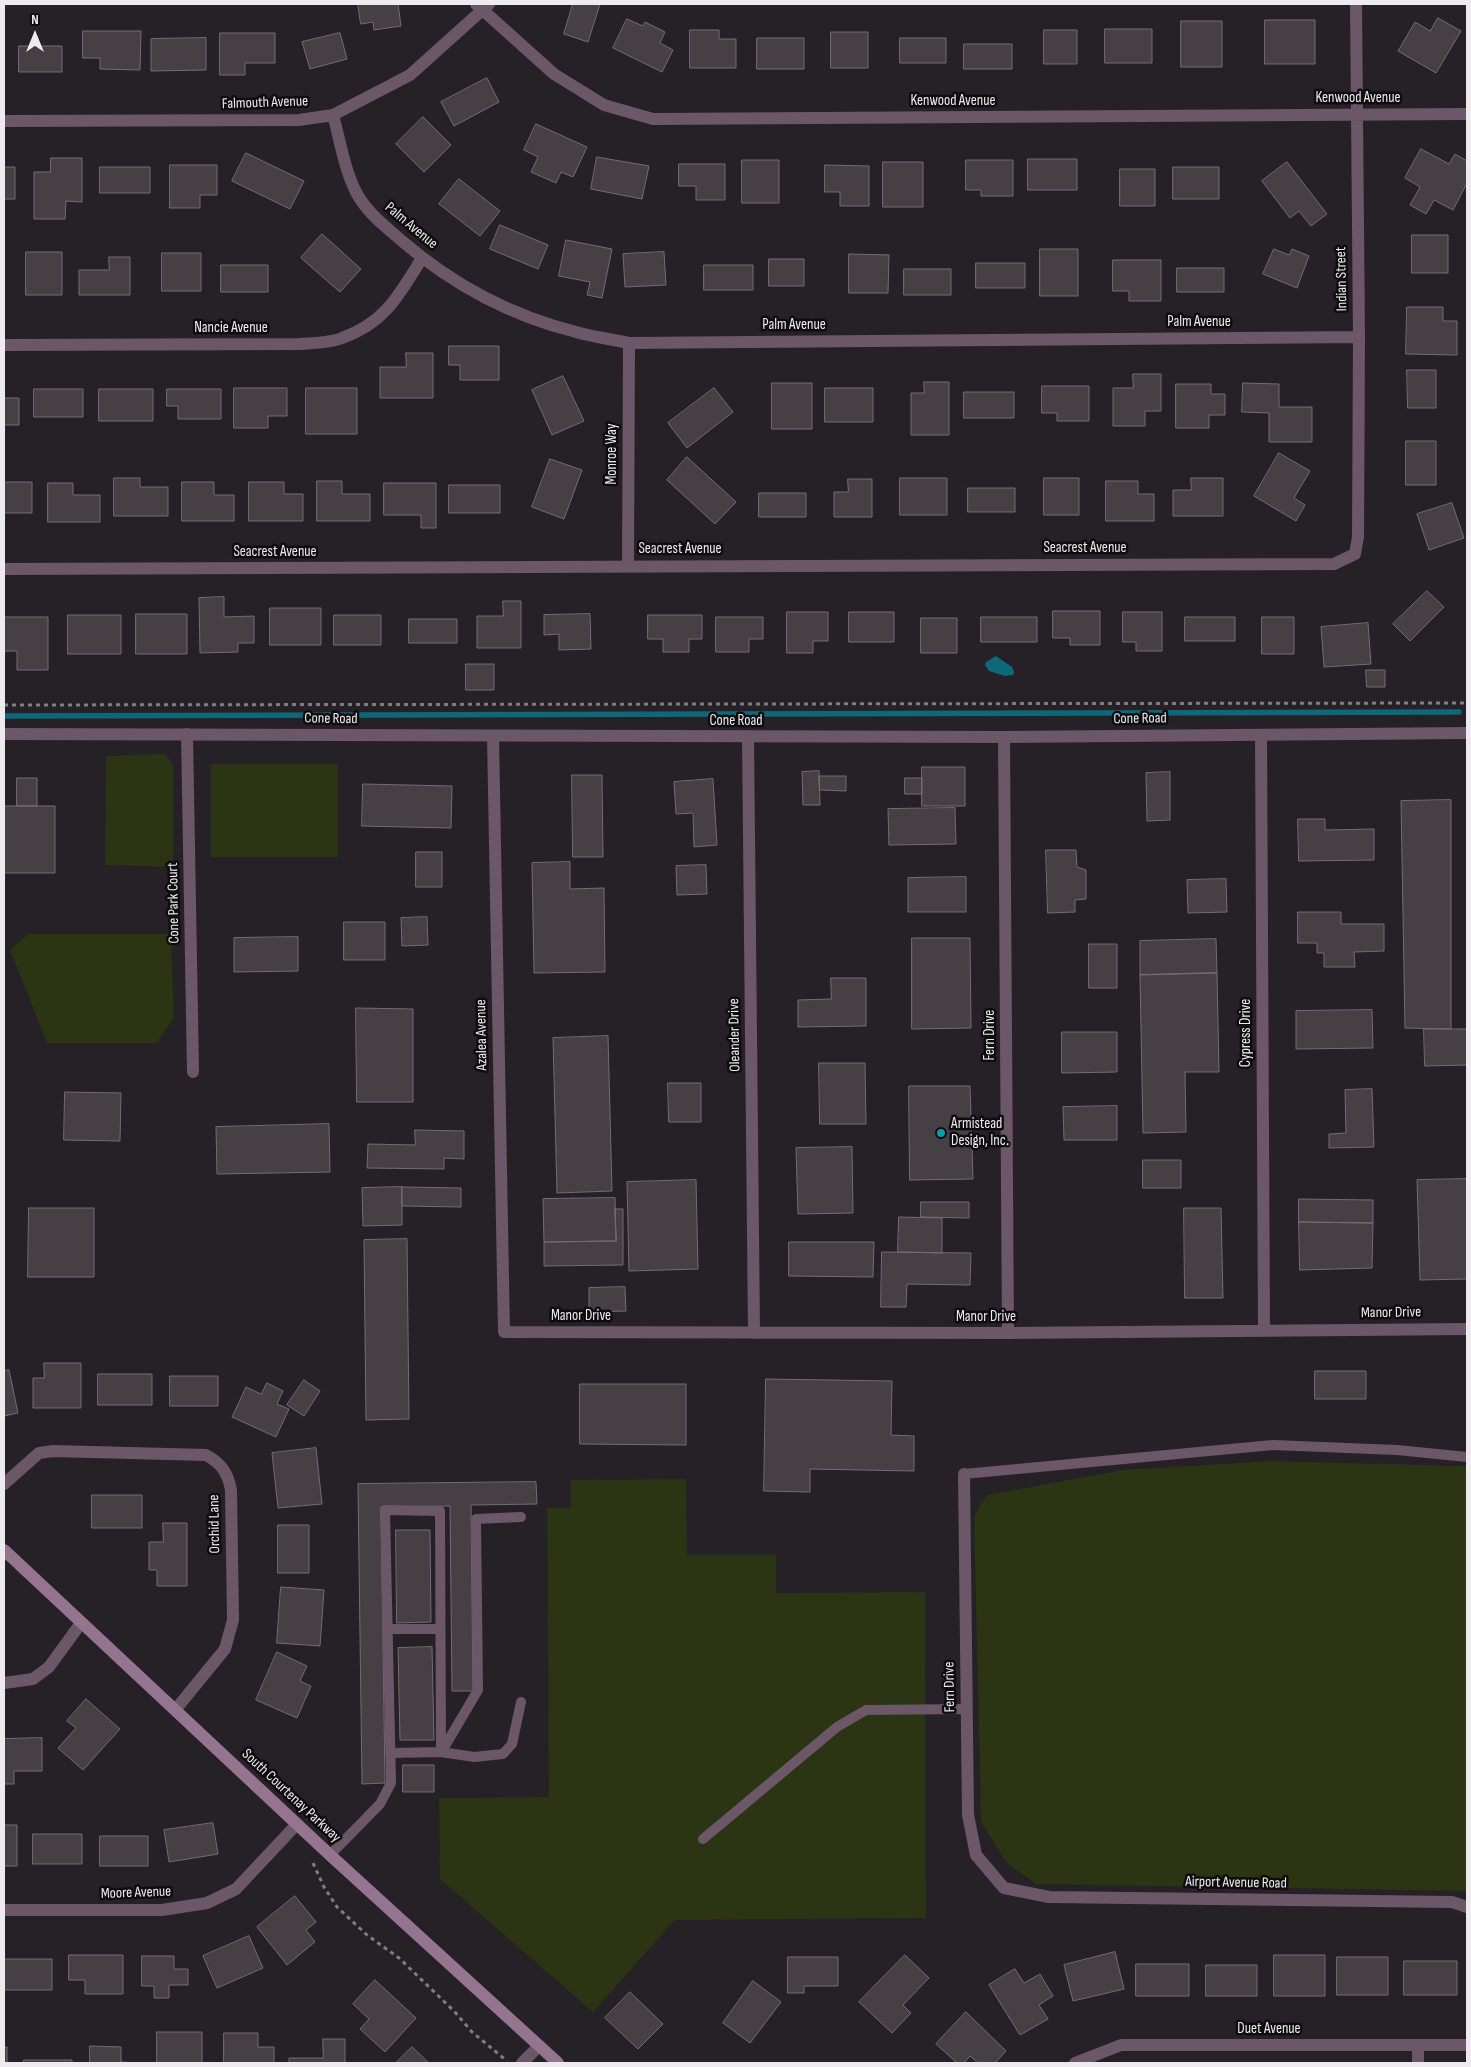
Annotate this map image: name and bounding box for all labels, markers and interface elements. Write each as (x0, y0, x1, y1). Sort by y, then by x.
north arrow (10, 10, 60, 60)
text: N (31, 11, 39, 28)
street label: Kenwood Avenue (1315, 89, 1401, 107)
street label: Kenwood Avenue (910, 92, 996, 110)
street label: Falmouth Avenue (222, 93, 308, 113)
street label: Palm Avenue (381, 199, 441, 253)
street label: Indian Street (1332, 246, 1352, 312)
street label: Palm Avenue (1167, 313, 1231, 331)
street label: Palm Avenue (762, 316, 826, 334)
street label: Nancie Avenue (194, 319, 268, 337)
street label: Monroe Way (603, 423, 621, 485)
street label: Seacrest Avenue (1043, 539, 1127, 557)
street label: Seacrest Avenue (638, 540, 722, 558)
street label: Seacrest Avenue (233, 543, 317, 561)
street label: Cone Road (304, 710, 358, 728)
street label: Cone Road (1113, 710, 1167, 728)
street label: Cone Road (709, 712, 763, 730)
street label: Cone Park Court (164, 862, 184, 944)
street label: Oleander Drive (725, 998, 745, 1072)
street label: Azalea Avenue (472, 999, 492, 1071)
street label: Cypress Drive (1237, 999, 1255, 1067)
street label: Fern Drive (981, 1010, 999, 1060)
place label: Armistead Design, Inc. (951, 1115, 1009, 1150)
marker: Armistead Design, Inc. (935, 1127, 947, 1139)
street label: Manor Drive (1361, 1303, 1421, 1323)
street label: Manor Drive (551, 1307, 611, 1325)
street label: Manor Drive (956, 1308, 1016, 1326)
street label: Orchid Lane (205, 1494, 225, 1554)
street label: Fern Drive (941, 1661, 959, 1713)
street label: South Courtenay Parkway (238, 1745, 344, 1847)
street label: Airport Avenue Road (1185, 1873, 1287, 1893)
street label: Moore Avenue (100, 1883, 172, 1903)
street label: Duet Avenue (1237, 2020, 1301, 2038)

